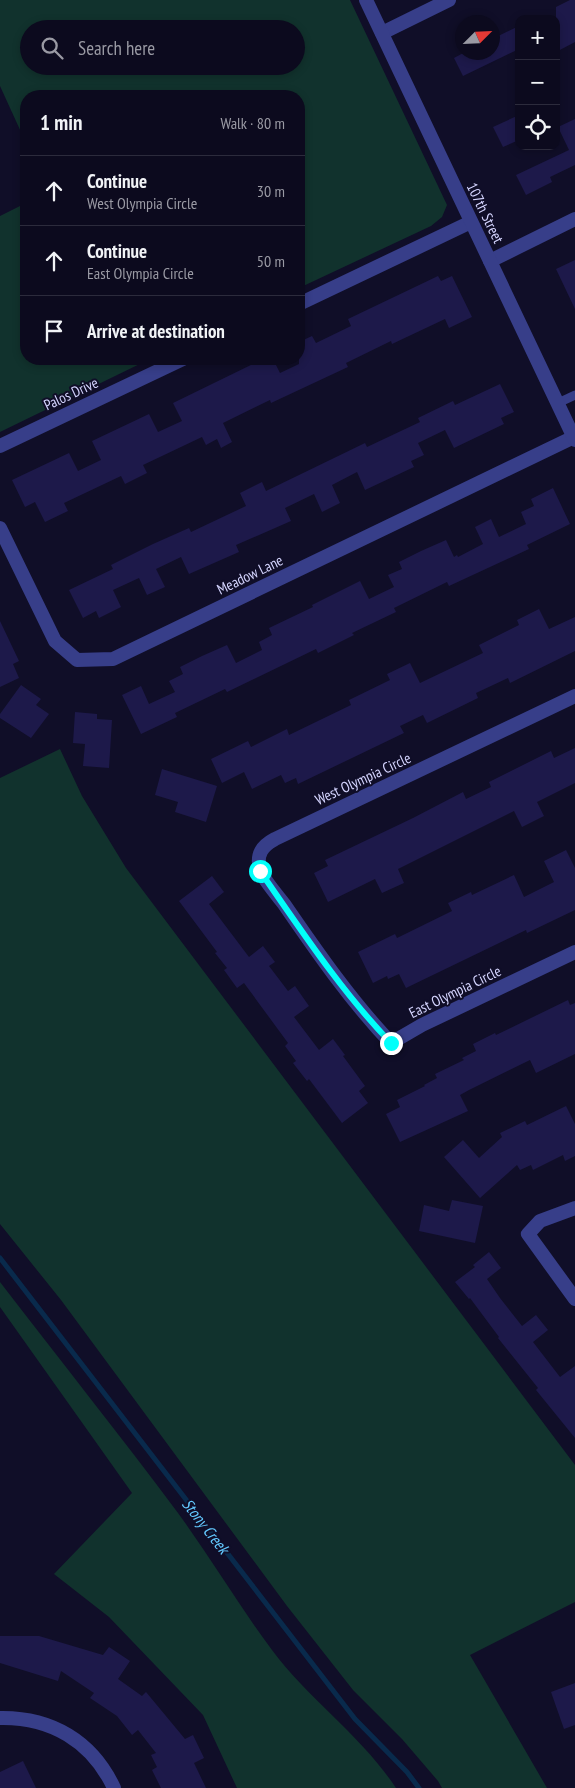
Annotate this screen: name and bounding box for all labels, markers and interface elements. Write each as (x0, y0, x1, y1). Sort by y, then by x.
north arrow (455, 15, 500, 60)
map controls (515, 15, 560, 150)
button: + (515, 15, 560, 60)
search box (20, 20, 305, 75)
icon: search (38, 34, 66, 62)
text: Search here (78, 36, 155, 60)
button: − (515, 60, 560, 105)
button: locate (515, 105, 560, 150)
text: 1 min (40, 109, 82, 136)
text: Walk · 80 m (220, 113, 285, 133)
text: Continue (87, 169, 147, 193)
icon: ahead (40, 177, 68, 205)
street label: 107th Street (463, 179, 508, 246)
text: 30 m (257, 181, 285, 201)
text: West Olympia Circle (87, 193, 197, 213)
text: Continue (87, 239, 147, 263)
icon: ahead (40, 247, 68, 275)
text: 50 m (257, 251, 285, 271)
text: East Olympia Circle (87, 263, 194, 283)
icon: arrive (40, 317, 68, 345)
text: Arrive at destination (87, 319, 225, 343)
street label: Palos Drive (41, 373, 101, 414)
street label: Meadow Lane (214, 550, 286, 599)
street label: West Olympia Circle (312, 748, 414, 809)
route start (249, 860, 272, 883)
street label: East Olympia Circle (406, 961, 504, 1022)
route end (380, 1032, 403, 1055)
water label: Stony Creek (178, 1494, 235, 1559)

